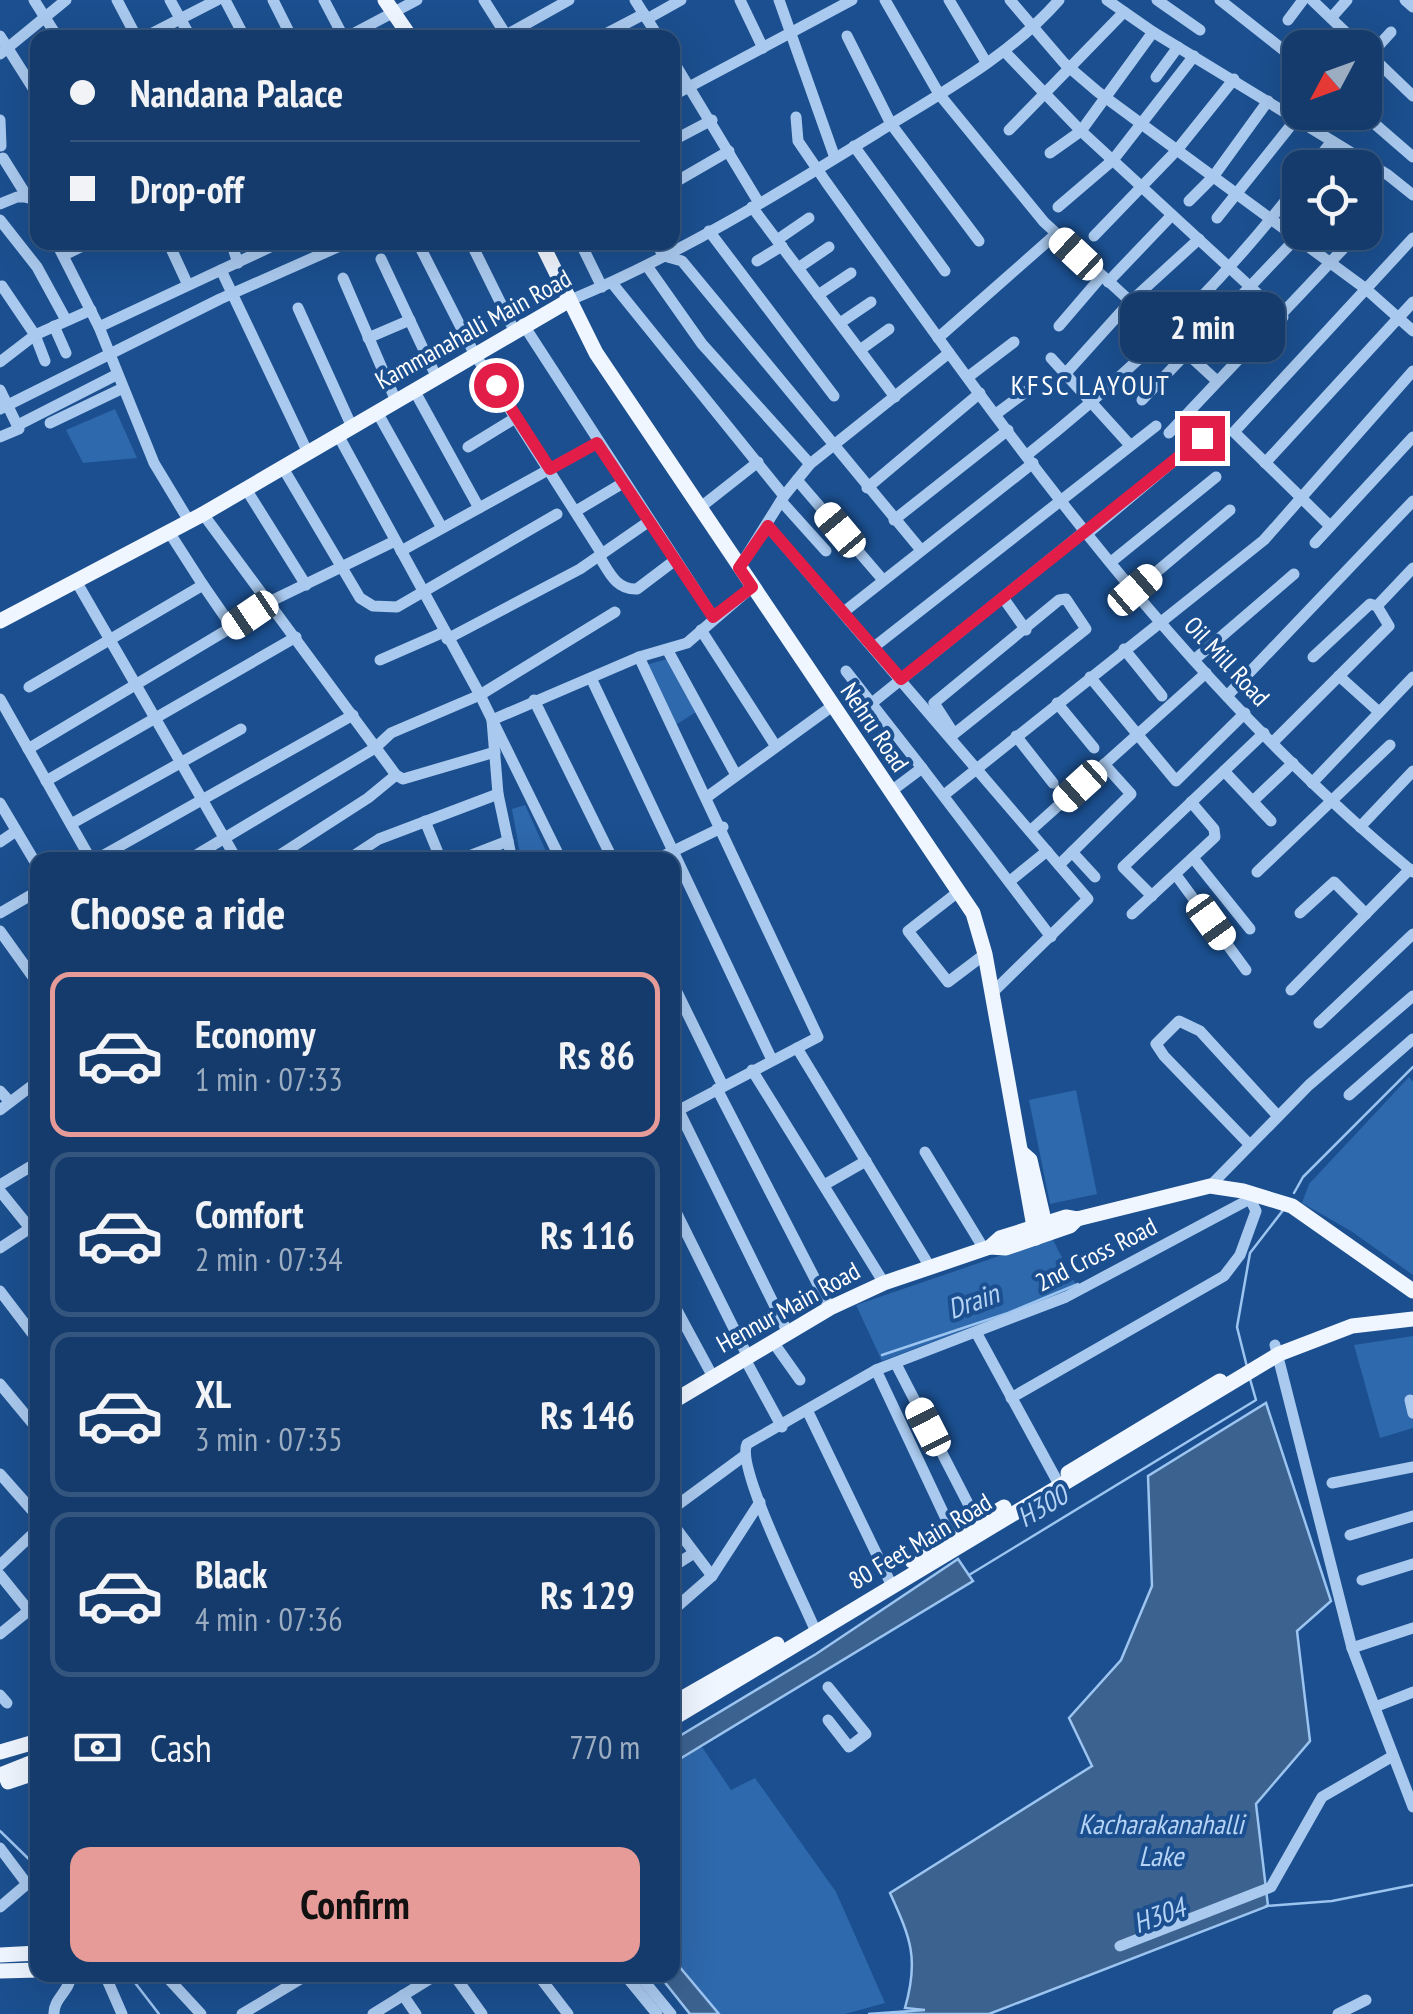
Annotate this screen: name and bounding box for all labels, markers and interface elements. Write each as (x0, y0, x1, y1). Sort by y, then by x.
north arrow (1282, 30, 1382, 130)
map controls (1282, 30, 1382, 250)
text: Nandana Palace (130, 68, 343, 117)
button: locate (1282, 150, 1382, 250)
text: Drop-off (130, 164, 244, 213)
car (1044, 223, 1108, 285)
street label: Kammanahalli Main Road (369, 262, 577, 396)
callout: 2 min (1120, 293, 1284, 363)
text: 2 min (1170, 306, 1235, 348)
route start (474, 363, 519, 408)
district label: KFSC LAYOUT (1011, 366, 1171, 403)
route end (1180, 416, 1225, 461)
car (809, 497, 871, 563)
car (1103, 559, 1167, 621)
car (217, 586, 283, 644)
street label: Oil Mill Road (1177, 609, 1277, 713)
street label: Nehru Road (834, 676, 916, 778)
car (1048, 755, 1112, 817)
text: Choose a ride (70, 883, 285, 941)
car (1181, 889, 1241, 955)
text: Economy (195, 1009, 315, 1058)
icon: car (75, 1010, 165, 1100)
text: Rs 86 (558, 1030, 635, 1079)
text: 1 min · 07:33 (195, 1058, 343, 1100)
text: Comfort (195, 1189, 304, 1238)
icon: car (75, 1190, 165, 1280)
text: Rs 116 (540, 1210, 635, 1259)
street label: 2nd Cross Road (1030, 1210, 1162, 1298)
text: 2 min · 07:34 (195, 1238, 343, 1280)
street label: Hennur Main Road (711, 1254, 865, 1360)
water label: Drain (942, 1274, 1005, 1327)
text: XL (195, 1369, 231, 1418)
icon: car (75, 1370, 165, 1460)
text: Rs 146 (540, 1390, 635, 1439)
car (901, 1393, 955, 1461)
text: 3 min · 07:35 (195, 1418, 343, 1460)
water label: H300 (1010, 1474, 1077, 1535)
street label: 80 Feet Main Road (843, 1486, 997, 1596)
text: Black (195, 1549, 268, 1598)
icon: car (75, 1550, 165, 1640)
text: Rs 129 (540, 1570, 635, 1619)
text: 4 min · 07:36 (195, 1598, 343, 1640)
icon: cash (70, 1720, 125, 1775)
text: Cash (150, 1723, 212, 1772)
text: 770 m (569, 1726, 640, 1768)
water label: Kacharakanahalli Lake (1079, 1805, 1247, 1874)
button: Confirm (70, 1847, 640, 1962)
water label: H304 (1128, 1887, 1192, 1941)

